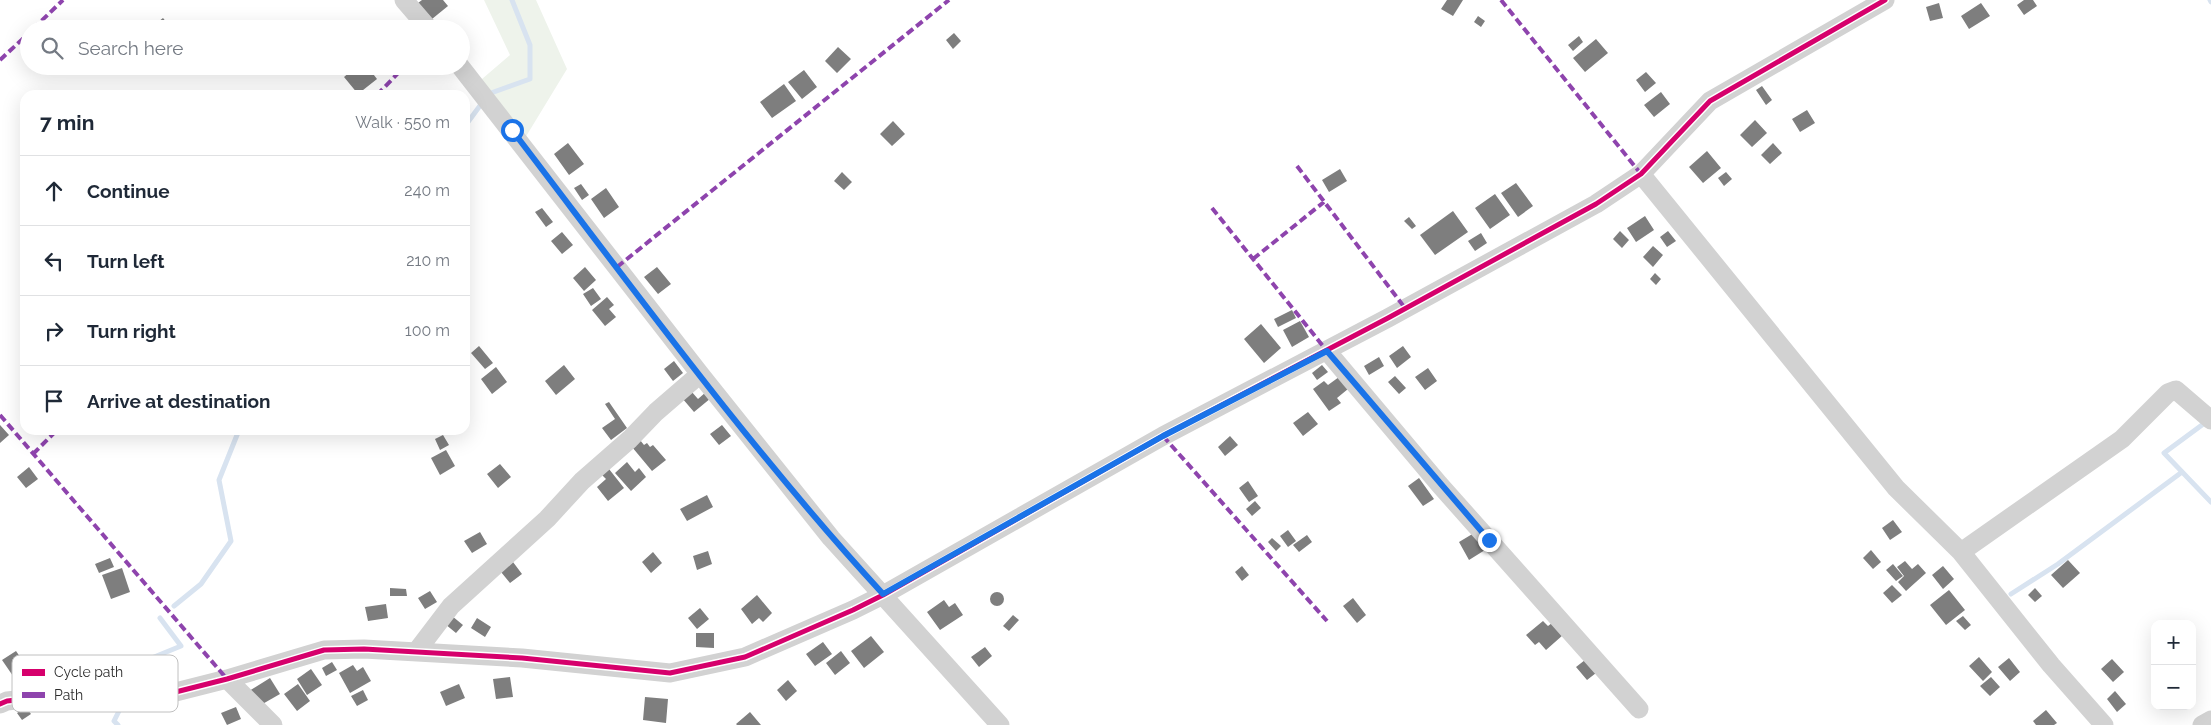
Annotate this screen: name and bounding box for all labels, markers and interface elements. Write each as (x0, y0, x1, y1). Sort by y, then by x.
search box (20, 20, 470, 75)
icon: search (38, 34, 66, 62)
text: Search here (78, 37, 184, 59)
text: 7 min (40, 110, 94, 135)
text: Walk · 550 m (355, 113, 450, 132)
route start (501, 119, 524, 142)
icon: ahead (40, 177, 68, 205)
text: Continue (87, 180, 170, 202)
text: 240 m (404, 181, 450, 200)
icon: left (40, 247, 68, 275)
text: Turn left (87, 250, 164, 272)
text: 210 m (406, 251, 450, 270)
icon: right (40, 317, 68, 345)
text: Turn right (87, 320, 176, 342)
text: 100 m (405, 321, 450, 340)
icon: arrive (40, 387, 68, 415)
text: Arrive at destination (87, 390, 271, 412)
route end (1478, 529, 1501, 552)
map controls (2151, 620, 2196, 710)
button: + (2151, 620, 2196, 665)
legend (12, 655, 178, 712)
text: Cycle path (54, 664, 123, 680)
button: − (2151, 665, 2196, 710)
text: Path (54, 687, 83, 703)

